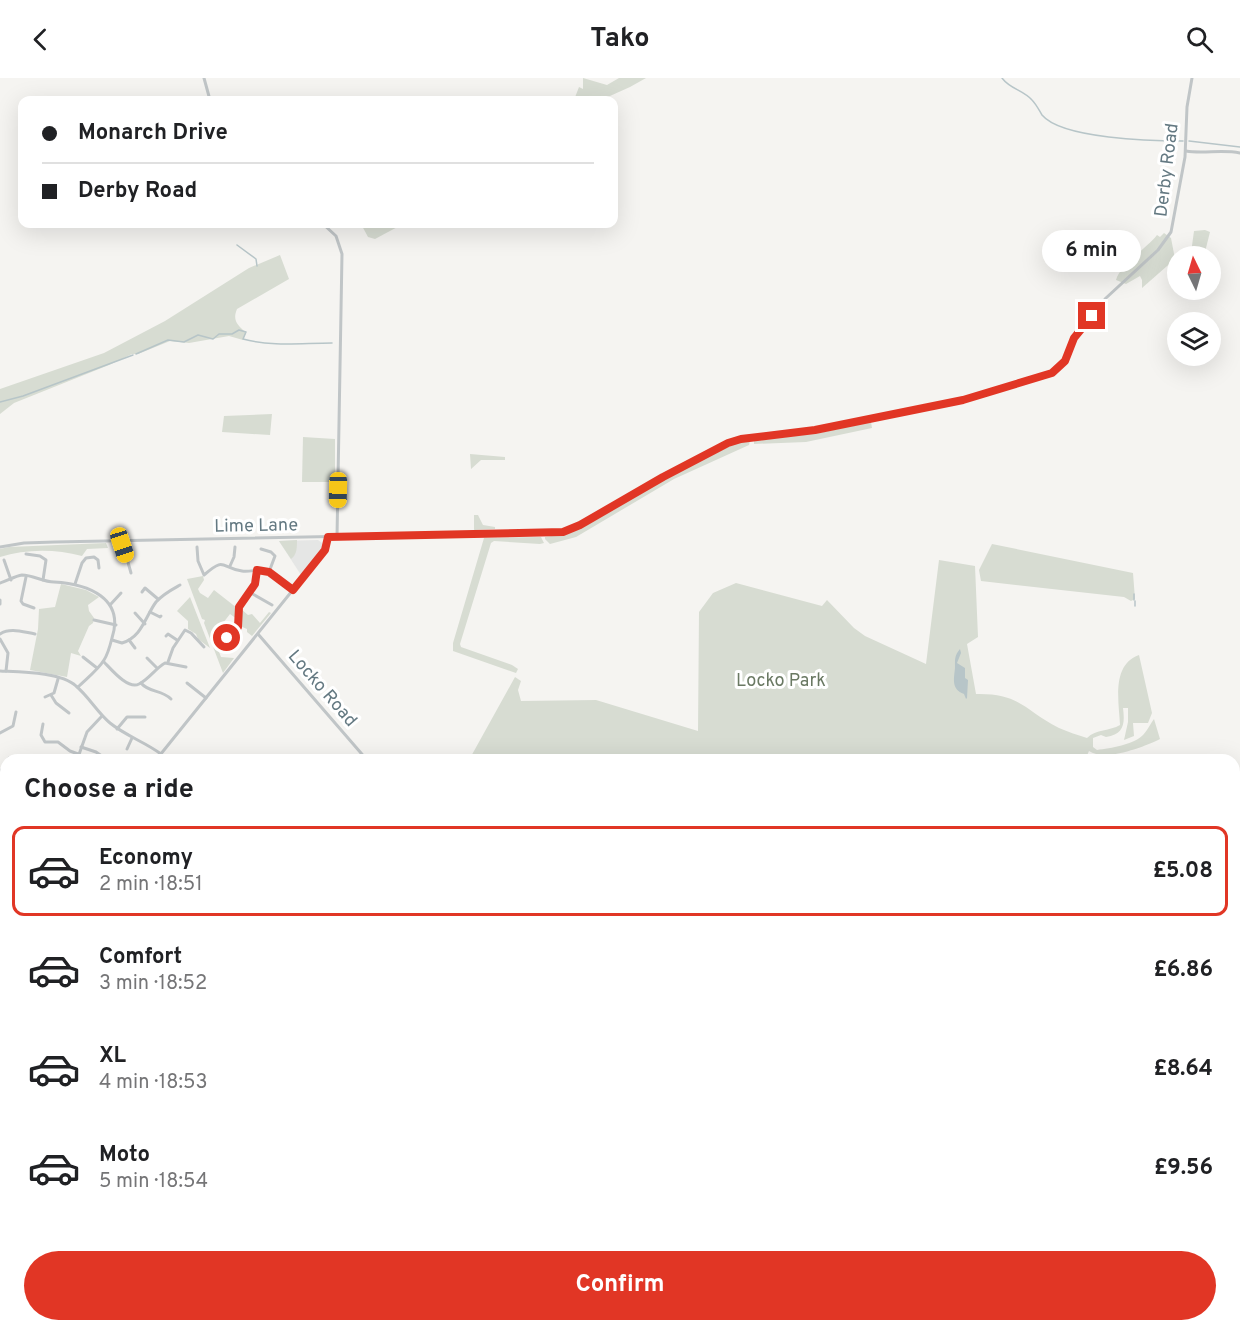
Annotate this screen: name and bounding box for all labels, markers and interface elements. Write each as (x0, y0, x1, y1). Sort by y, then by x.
text: Tako (590, 22, 650, 56)
icon: back (24, 23, 57, 56)
icon: search (1183, 23, 1216, 56)
text: Monarch Drive (78, 120, 228, 147)
street label: Derby Road (1150, 122, 1185, 218)
text: Derby Road (78, 178, 197, 205)
callout: 6 min (1042, 229, 1142, 271)
text: 6 min (1065, 238, 1118, 264)
north arrow (1167, 246, 1221, 300)
map controls (1167, 246, 1221, 366)
route end (1078, 302, 1105, 329)
button: layers (1167, 312, 1221, 366)
car (329, 472, 347, 508)
street label: Lime Lane (214, 514, 298, 539)
car (108, 525, 136, 565)
route start (213, 624, 240, 651)
street label: Locko Road (282, 646, 361, 732)
park label: Locko Park (736, 670, 826, 693)
text: Choose a ride (24, 773, 194, 807)
icon: car (27, 844, 81, 898)
text: Economy (99, 845, 193, 872)
text: £5.08 (1153, 858, 1213, 885)
text: 2 min · 18:51 (99, 872, 203, 898)
icon: car (27, 943, 81, 997)
text: Comfort (99, 944, 182, 971)
text: £6.86 (1154, 957, 1213, 984)
text: 3 min · 18:52 (99, 971, 207, 997)
icon: car (27, 1042, 81, 1096)
text: XL (99, 1043, 126, 1070)
text: £8.64 (1153, 1056, 1213, 1083)
text: 4 min · 18:53 (99, 1070, 207, 1096)
icon: car (27, 1141, 81, 1195)
text: Moto (99, 1142, 150, 1169)
text: £9.56 (1154, 1155, 1213, 1182)
text: 5 min · 18:54 (99, 1169, 208, 1195)
button: Confirm (24, 1251, 1216, 1320)

